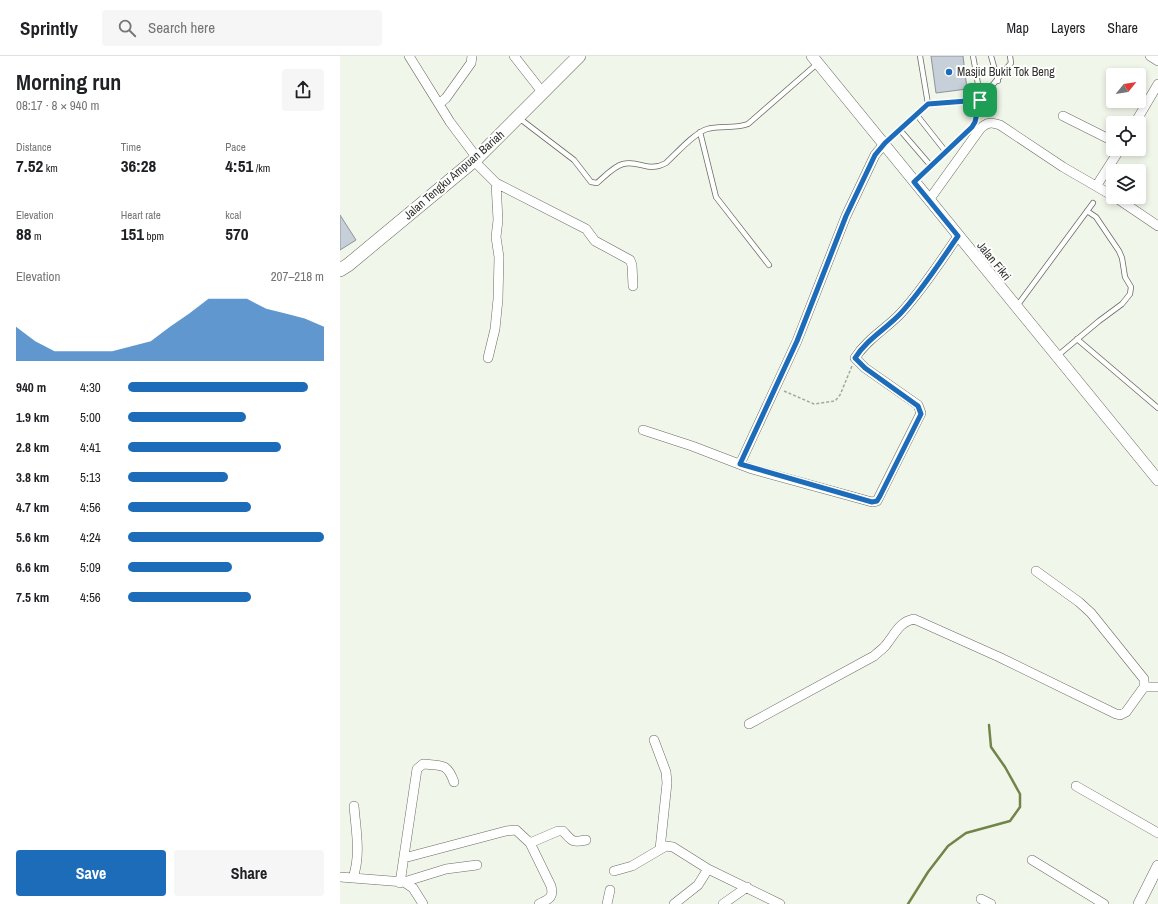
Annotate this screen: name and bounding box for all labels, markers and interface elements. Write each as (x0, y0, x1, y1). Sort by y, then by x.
search box (102, 10, 382, 46)
text: Sprintly (20, 15, 78, 41)
icon: search (116, 17, 138, 39)
text: Search here (148, 17, 215, 38)
text: Map (1007, 19, 1029, 37)
text: Layers (1051, 19, 1085, 37)
text: Share (1107, 19, 1138, 37)
place label: Masjid Bukit Tok Beng (957, 64, 1055, 80)
text: Morning run (16, 67, 121, 97)
marker: Masjid Bukit Tok Beng (944, 67, 954, 77)
north arrow (1106, 68, 1146, 108)
map controls (1106, 68, 1146, 204)
button: share (282, 69, 324, 111)
pin (963, 83, 997, 117)
icon: arrive (969, 89, 991, 111)
text: 08:17 · 8 × 940 m (16, 97, 99, 114)
button: locate (1106, 116, 1146, 156)
street label: Jalan Tengku Ampuan Bariah (400, 127, 508, 223)
text: Distance (16, 140, 52, 154)
text: Time (121, 140, 141, 154)
text: Pace (225, 140, 246, 154)
text: 7.52 (16, 154, 43, 177)
text: 36:28 (121, 154, 156, 177)
text: 4:51 (225, 154, 253, 177)
text: km (43, 161, 58, 175)
text: /km (253, 161, 270, 175)
button: layers (1106, 164, 1146, 204)
text: Elevation (16, 208, 54, 222)
text: Heart rate (121, 208, 161, 222)
text: kcal (225, 208, 241, 222)
text: 88 (16, 222, 32, 245)
text: 151 (121, 222, 144, 245)
text: 570 (225, 222, 249, 245)
text: m (32, 229, 42, 243)
text: bpm (144, 229, 164, 243)
street label: Jalan Fikri (973, 238, 1015, 284)
text: Elevation (16, 268, 60, 285)
text: 207–218 m (271, 268, 324, 285)
text: 940 m (16, 379, 46, 396)
text: 4:30 (80, 379, 101, 396)
text: 1.9 km (16, 409, 49, 426)
text: 5:00 (80, 409, 101, 426)
text: 2.8 km (16, 439, 49, 456)
text: 4:41 (80, 439, 101, 456)
text: 3.8 km (16, 469, 49, 486)
text: 5:13 (80, 469, 101, 486)
text: 4.7 km (16, 499, 49, 516)
text: 4:56 (80, 499, 101, 516)
text: 5.6 km (16, 529, 49, 546)
text: 4:24 (80, 529, 101, 546)
text: 6.6 km (16, 559, 49, 576)
text: 5:09 (80, 559, 101, 576)
text: 7.5 km (16, 589, 49, 606)
text: 4:56 (80, 589, 101, 606)
button: Save (16, 850, 166, 896)
button: Share (174, 850, 324, 896)

